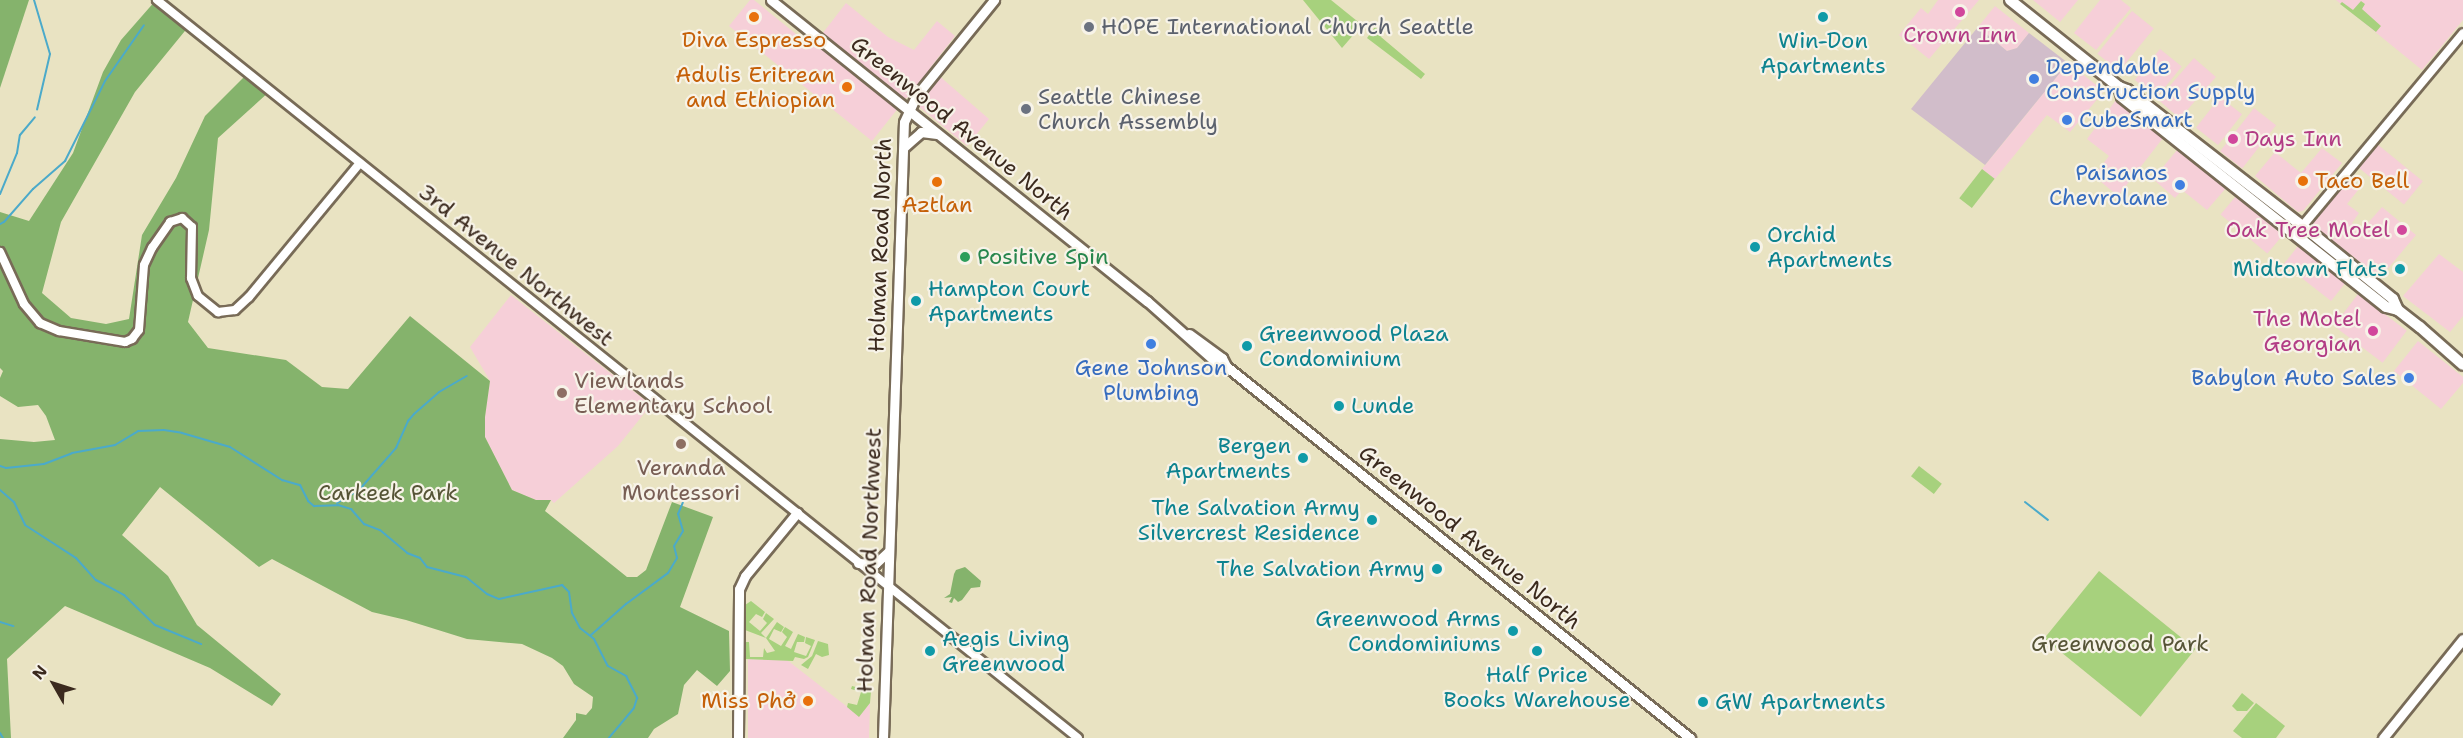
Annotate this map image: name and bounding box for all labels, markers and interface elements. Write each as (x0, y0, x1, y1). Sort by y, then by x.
marker: Crown Inn (1953, 5, 1967, 19)
marker: Diva Espresso (747, 10, 761, 24)
marker: Win-Don Apartments (1816, 10, 1830, 24)
place label: HOPE International Church Seattle (1101, 14, 1474, 40)
marker: HOPE International Church Seattle (1082, 20, 1096, 34)
place label: Crown Inn (1903, 22, 2017, 48)
place label: Diva Espresso (682, 27, 826, 53)
place label: Win-Don Apartments (1760, 27, 1886, 78)
street label: Greenwood Avenue North (846, 30, 1078, 226)
place label: Dependable Construction Supply (2046, 53, 2255, 104)
place label: Adulis Eritrean and Ethiopian (675, 61, 835, 112)
marker: Dependable Construction Supply (2027, 72, 2041, 86)
marker: Adulis Eritrean and Ethiopian (840, 80, 854, 94)
place label: Seattle Chinese Church Assembly (1038, 83, 1218, 134)
marker: Seattle Chinese Church Assembly (1019, 102, 1033, 116)
place label: CubeSmart (2079, 107, 2193, 133)
marker: CubeSmart (2060, 113, 2074, 127)
place label: Days Inn (2245, 126, 2342, 152)
marker: Days Inn (2226, 132, 2240, 146)
street label: Holman Road North (863, 137, 897, 353)
place label: Paisanos Chevrolane (2049, 159, 2168, 210)
place label: Taco Bell (2315, 168, 2409, 194)
marker: Taco Bell (2296, 174, 2310, 188)
marker: Aztlan (930, 175, 944, 189)
street label: 3rd Avenue Northwest (413, 178, 619, 352)
marker: Paisanos Chevrolane (2173, 178, 2187, 192)
place label: Aztlan (902, 192, 972, 218)
place label: Oak Tree Motel (2225, 217, 2390, 243)
place label: Orchid Apartments (1767, 221, 1893, 272)
marker: Oak Tree Motel (2395, 223, 2409, 237)
marker: Orchid Apartments (1748, 240, 1762, 254)
place label: Positive Spin (977, 244, 1108, 270)
marker: Positive Spin (958, 250, 972, 264)
place label: Midtown Flats (2233, 256, 2388, 282)
marker: Midtown Flats (2393, 262, 2407, 276)
place label: Hampton Court Apartments (928, 275, 1090, 326)
marker: Hampton Court Apartments (909, 294, 923, 308)
place label: The Motel Georgian (2253, 305, 2361, 356)
place label: Greenwood Plaza Condominium (1259, 320, 1449, 372)
marker: The Motel Georgian (2366, 324, 2380, 338)
marker: Gene Johnson Plumbing (1144, 337, 1158, 351)
marker: Greenwood Plaza Condominium (1240, 339, 1254, 353)
place label: Gene Johnson Plumbing (1075, 354, 1227, 406)
place label: Babylon Auto Sales (2191, 365, 2397, 391)
place label: Viewlands Elementary School (574, 367, 772, 418)
marker: Babylon Auto Sales (2402, 371, 2416, 385)
marker: Viewlands Elementary School (555, 386, 569, 400)
place label: Lunde (1351, 393, 1414, 419)
marker: Lunde (1332, 399, 1346, 413)
street label: Holman Road Northwest (851, 427, 887, 693)
place label: Bergen Apartments (1165, 432, 1291, 484)
marker: Veranda Montessori (674, 437, 688, 451)
street label: Greenwood Avenue North (1354, 439, 1586, 635)
marker: Bergen Apartments (1296, 451, 1310, 465)
place label: Veranda Montessori (622, 454, 740, 506)
park label: Carkeek Park (318, 480, 458, 506)
place label: The Salvation Army Silvercrest Residence (1138, 494, 1360, 546)
marker: The Salvation Army Silvercrest Residence (1365, 513, 1379, 527)
place label: The Salvation Army (1216, 556, 1425, 582)
marker: The Salvation Army (1430, 562, 1444, 576)
place label: Greenwood Arms Condominiums (1315, 605, 1501, 656)
marker: Greenwood Arms Condominiums (1506, 624, 1520, 638)
place label: Aegis Living Greenwood (942, 625, 1070, 676)
park label: Greenwood Park (2031, 631, 2209, 657)
marker: Aegis Living Greenwood (923, 644, 937, 658)
marker: Half Price Books Warehouse (1530, 644, 1544, 658)
north arrow (24, 654, 84, 714)
text: N (27, 661, 52, 684)
place label: Half Price Books Warehouse (1443, 661, 1631, 712)
place label: Miss Phở (701, 688, 796, 714)
place label: GW Apartments (1715, 689, 1886, 715)
marker: Miss Phở (801, 694, 815, 708)
marker: GW Apartments (1696, 695, 1710, 709)

